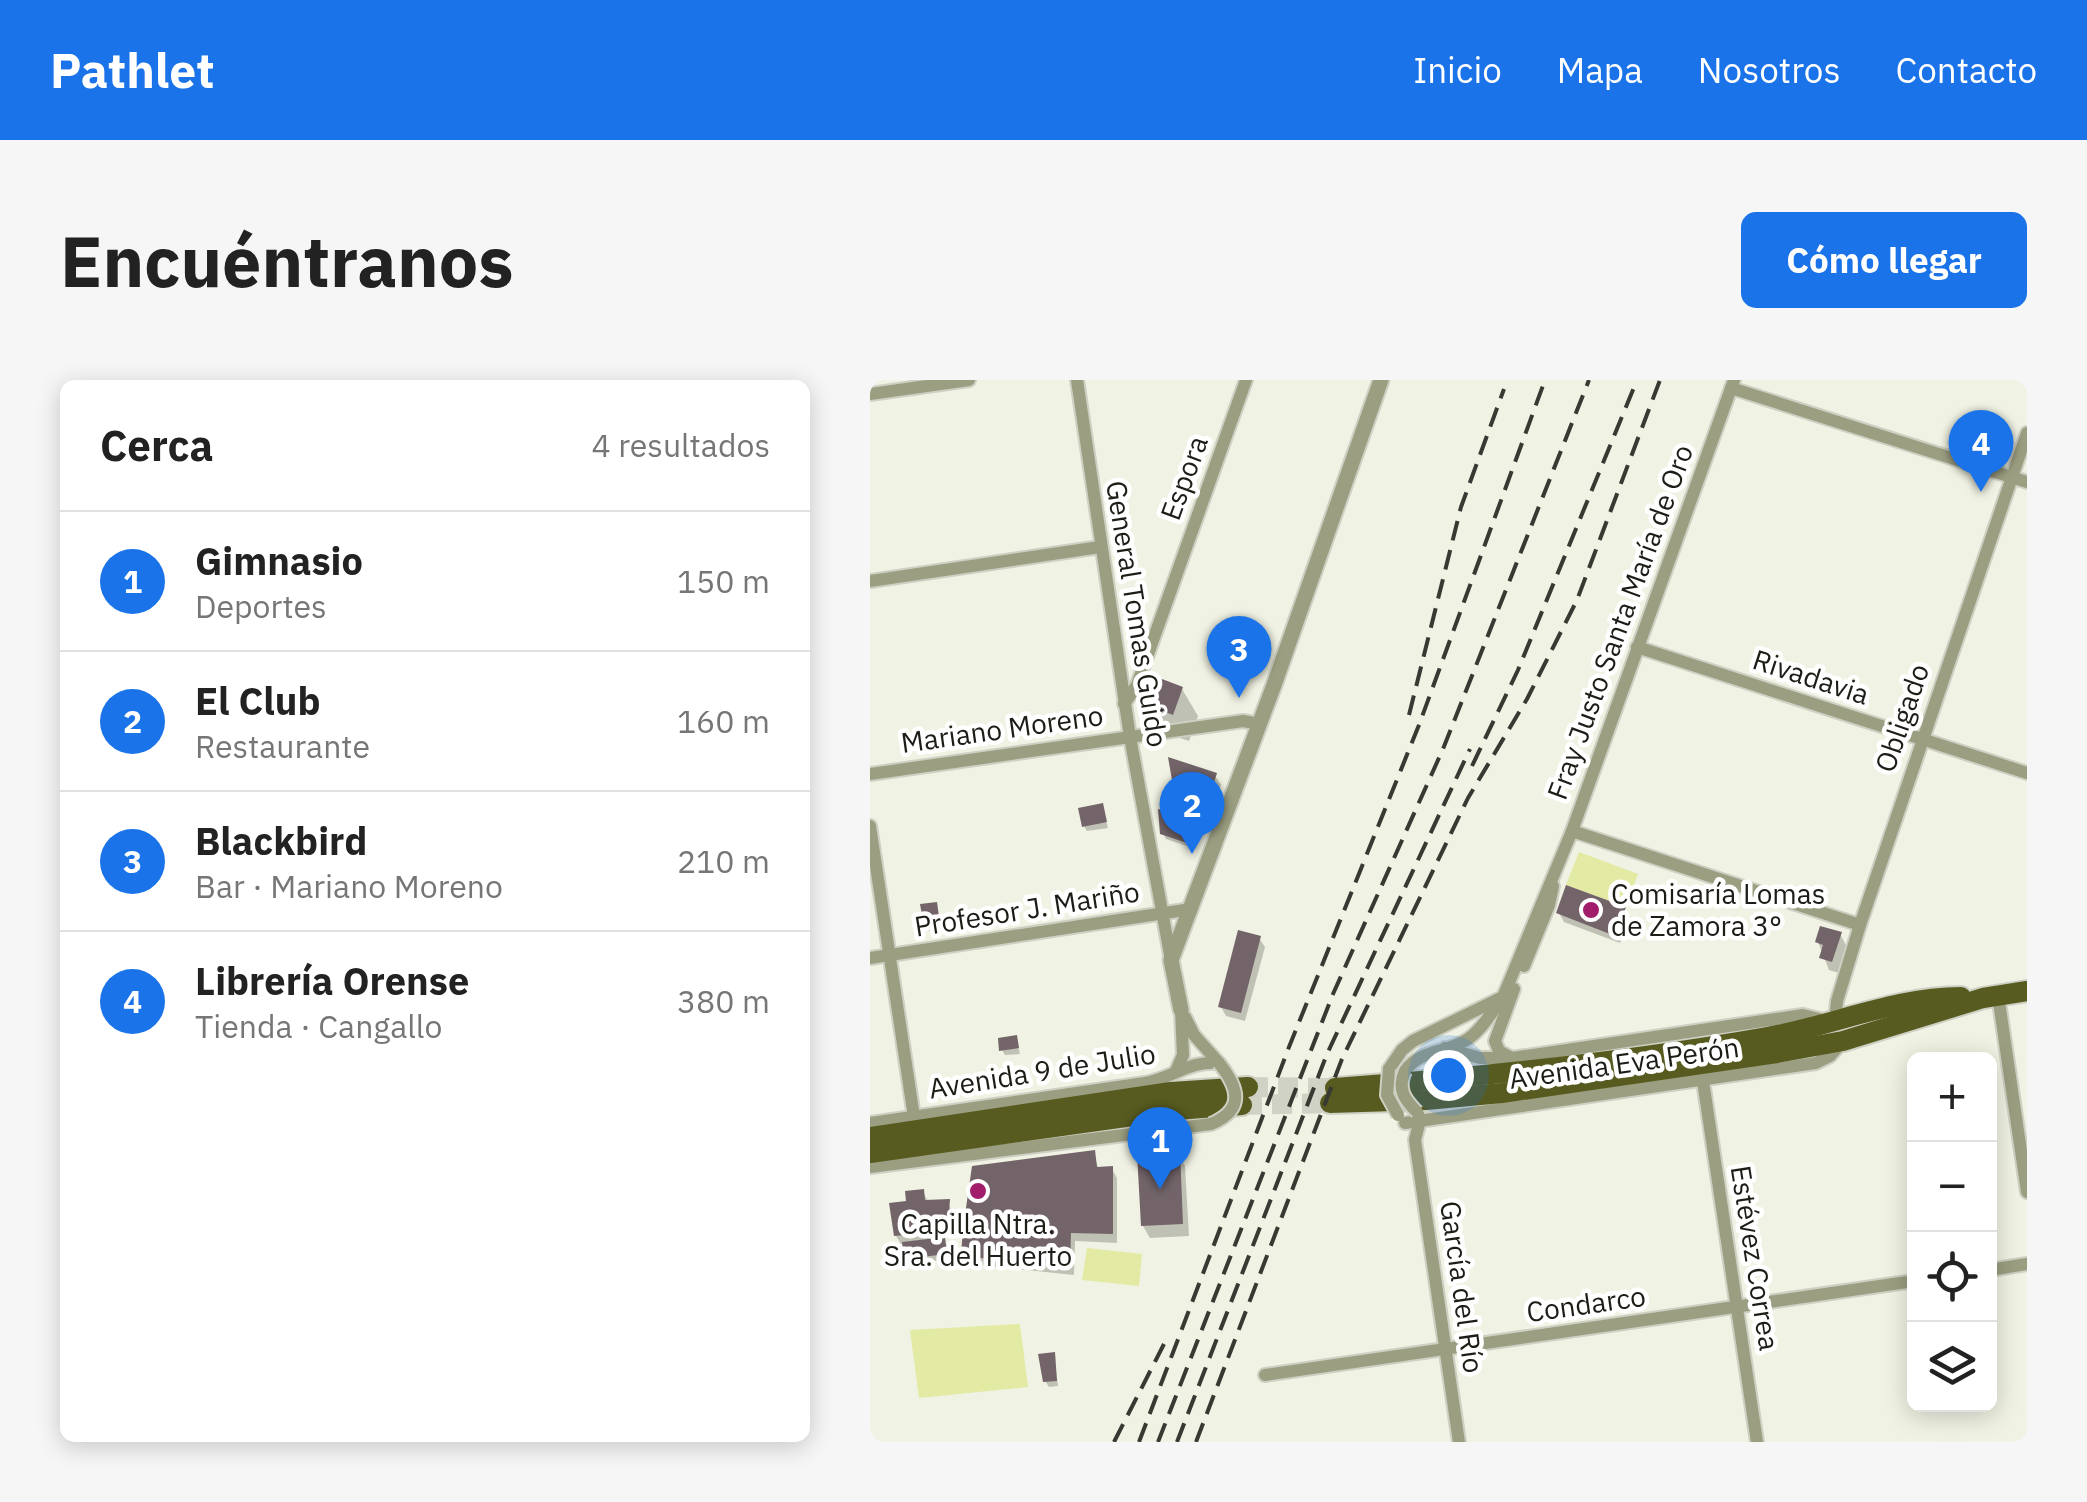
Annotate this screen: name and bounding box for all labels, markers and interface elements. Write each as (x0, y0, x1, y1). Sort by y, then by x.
text: Pathlet (50, 39, 215, 101)
text: Inicio (1413, 47, 1502, 93)
text: Mapa (1557, 47, 1643, 93)
text: Nosotros (1698, 47, 1840, 93)
text: Contacto (1895, 47, 2037, 93)
button: Cómo llegar (1741, 212, 2027, 308)
text: Encuéntranos (60, 215, 514, 306)
pin: 4 (1948, 409, 2014, 492)
text: Cerca (100, 418, 213, 473)
text: 4 resultados (591, 424, 770, 466)
street label: Espora (1151, 431, 1216, 525)
street label: Fray Justo Santa María de Oro (1538, 439, 1701, 804)
street label: General Tomas Guido (1098, 478, 1177, 750)
text: Gimnasio (195, 536, 363, 585)
text: 1 (123, 560, 142, 602)
text: 150 m (677, 560, 770, 602)
text: Deportes (195, 585, 327, 627)
pin: 3 (1206, 616, 1272, 698)
street label: Rivadavia (1748, 640, 1874, 713)
street label: Obligado (1866, 659, 1937, 777)
text: El Club (195, 676, 321, 725)
street label: Mariano Moreno (899, 696, 1105, 761)
text: 2 (123, 700, 142, 742)
text: 160 m (677, 700, 770, 742)
text: Restaurante (195, 725, 370, 767)
pin: 2 (1160, 772, 1224, 854)
text: Blackbird (195, 816, 367, 865)
text: 3 (123, 840, 142, 882)
text: 210 m (677, 840, 770, 882)
text: Bar · Mariano Moreno (195, 865, 503, 907)
street label: Profesor J. Mariño (912, 872, 1142, 945)
place label: Comisaría Lomas de Zamora 3° (1611, 875, 1825, 944)
marker: Comisaría Lomas de Zamora 3° (1580, 899, 1602, 921)
text: Librería Orense (195, 956, 469, 1005)
text: 4 (123, 980, 142, 1022)
text: 380 m (677, 980, 770, 1022)
text: Tienda · Cangallo (195, 1005, 442, 1047)
street label: Avenida Eva Perón (1507, 1028, 1741, 1097)
street label: Avenida 9 de Julio (926, 1034, 1158, 1107)
your location (1423, 1050, 1474, 1101)
map controls (1907, 1052, 1997, 1412)
button: + (1907, 1052, 1997, 1142)
pin: 1 (1128, 1106, 1192, 1189)
button: − (1907, 1142, 1997, 1232)
street label: Estévez Correa (1723, 1163, 1788, 1353)
marker: Capilla Ntra. Sra. del Huerto (967, 1180, 989, 1202)
street label: García del Río (1432, 1198, 1493, 1375)
place label: Capilla Ntra. Sra. del Huerto (884, 1205, 1072, 1274)
button: locate (1907, 1232, 1997, 1322)
street label: Condarco (1524, 1277, 1648, 1330)
button: layers (1907, 1322, 1997, 1412)

